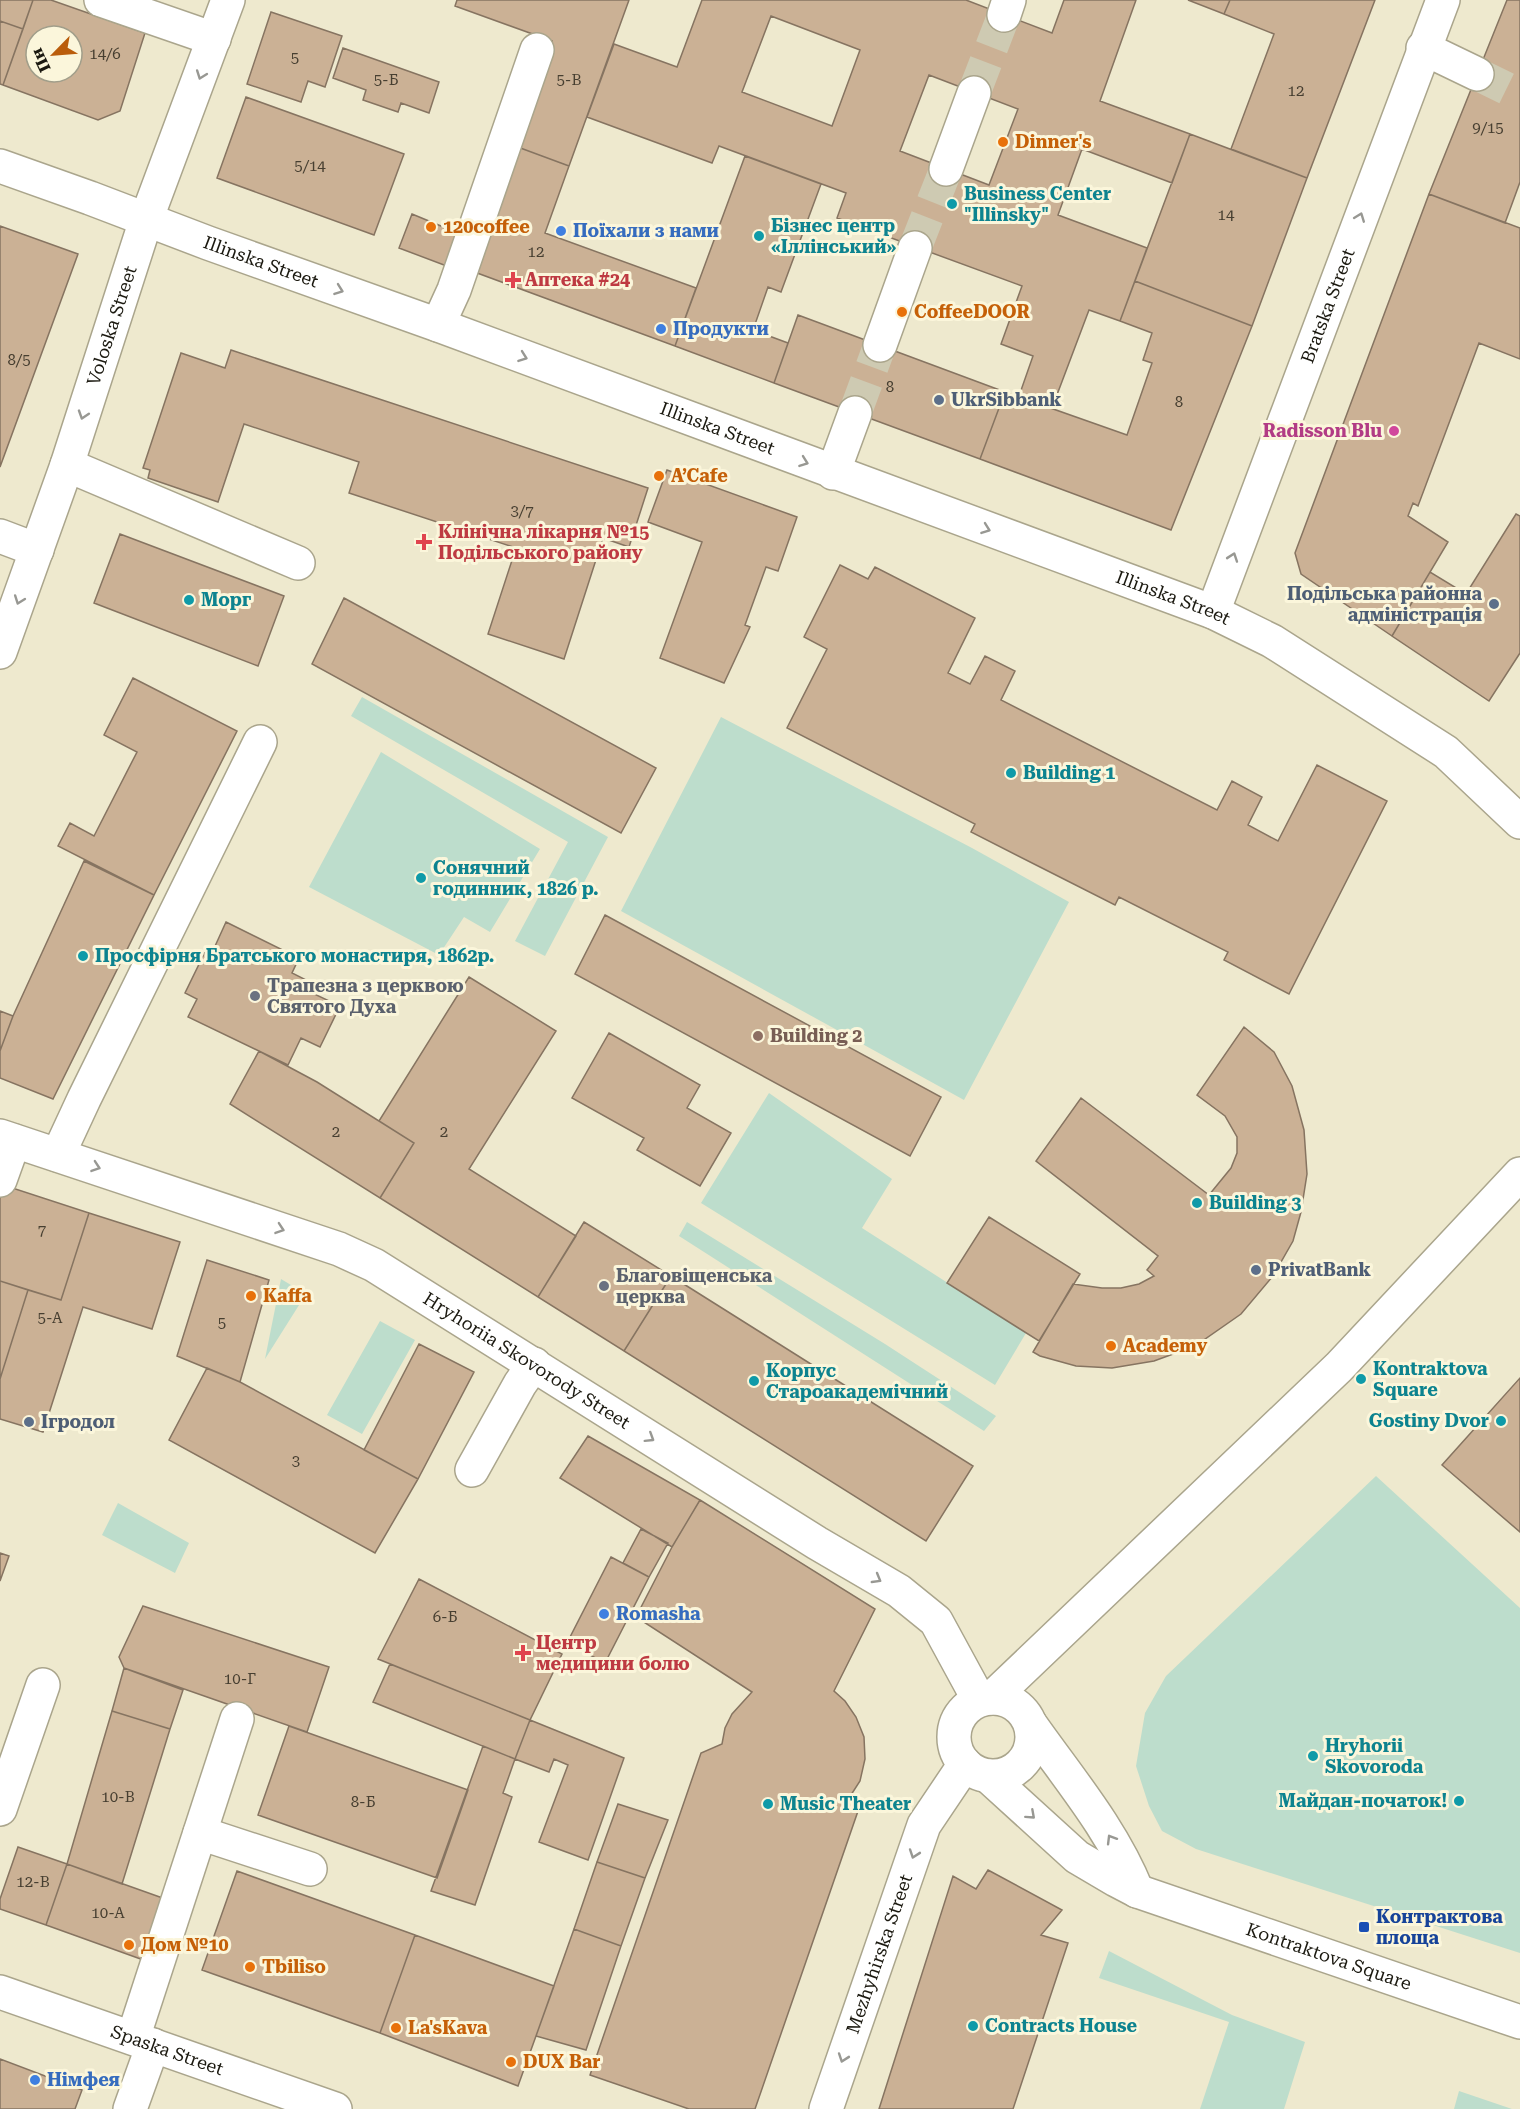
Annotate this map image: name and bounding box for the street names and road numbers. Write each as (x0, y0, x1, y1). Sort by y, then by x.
street label: Illinska Street (201, 231, 322, 292)
street label: Bratska Street (1296, 245, 1359, 366)
street label: Voloska Street (82, 263, 141, 388)
street label: Illinska Street (657, 397, 778, 459)
street label: Illinska Street (1113, 566, 1234, 629)
street label: Hryhoriia Skovorody Street (420, 1288, 634, 1433)
street label: Mezhyhirska Street (842, 1871, 916, 2036)
street label: Kontraktova Square (1244, 1918, 1414, 1994)
street label: Spaska Street (108, 2021, 227, 2079)

